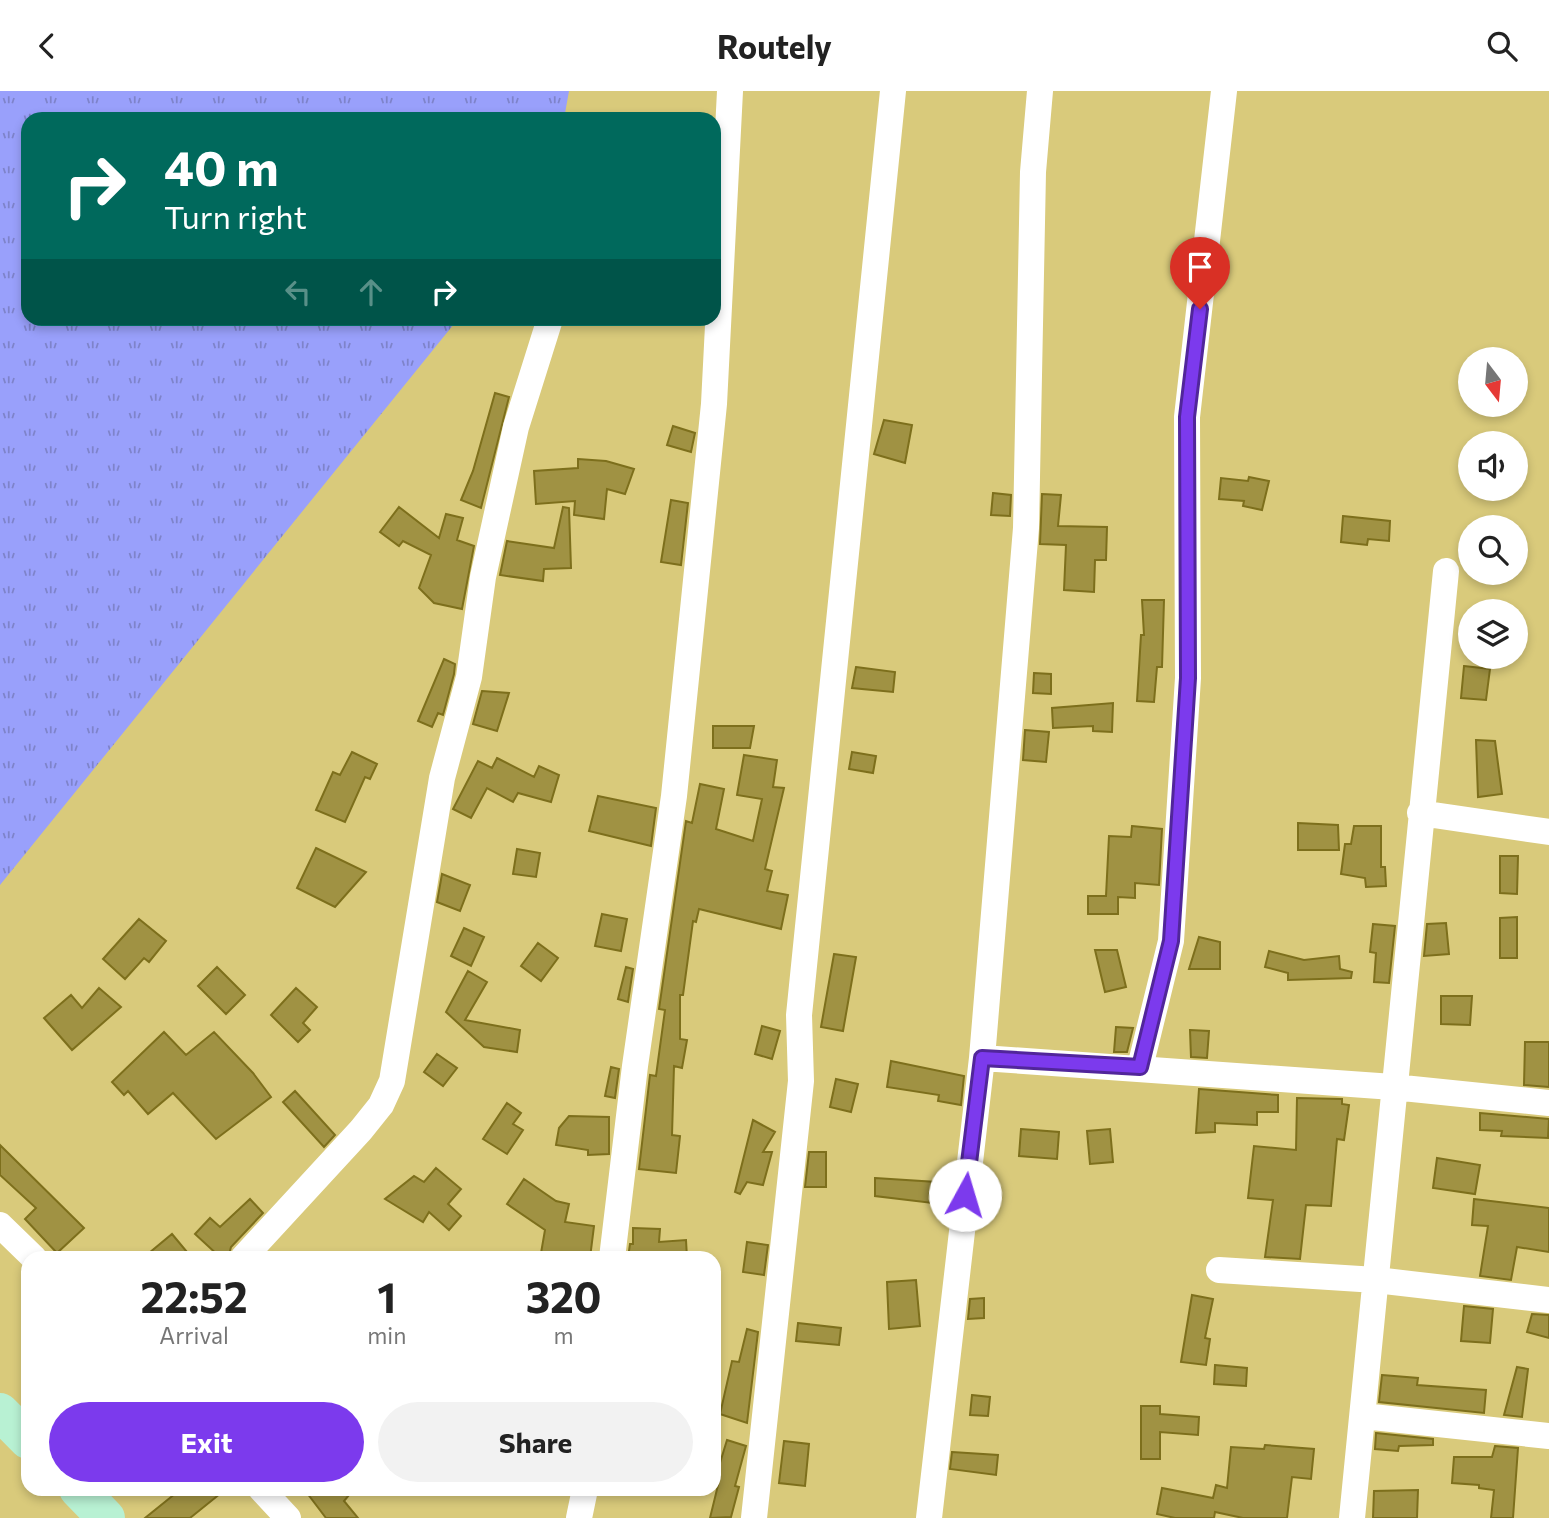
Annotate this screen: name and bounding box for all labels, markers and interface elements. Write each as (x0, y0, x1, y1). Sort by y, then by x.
text: Routely (717, 26, 832, 66)
icon: back (28, 27, 66, 65)
icon: search (1483, 27, 1521, 65)
text: 40 m (164, 136, 279, 196)
icon: right (49, 140, 140, 231)
text: Turn right (164, 196, 307, 236)
pin (1170, 237, 1230, 309)
icon: arrive (1181, 248, 1219, 286)
icon: left (279, 273, 317, 311)
icon: ahead (352, 273, 390, 311)
icon: right (425, 273, 463, 311)
north arrow (1458, 347, 1528, 417)
map controls (1458, 347, 1528, 669)
button: sound (1458, 431, 1528, 501)
button: search (1458, 515, 1528, 585)
button: layers (1458, 599, 1528, 669)
position arrow (928, 1158, 1002, 1232)
text: 22:52 (140, 1270, 248, 1322)
text: 1 (377, 1270, 396, 1322)
text: 320 (526, 1270, 602, 1322)
text: Arrival (159, 1321, 229, 1349)
text: min (367, 1321, 406, 1349)
text: m (554, 1321, 574, 1349)
button: Exit (49, 1402, 364, 1482)
button: Share (378, 1402, 693, 1482)

